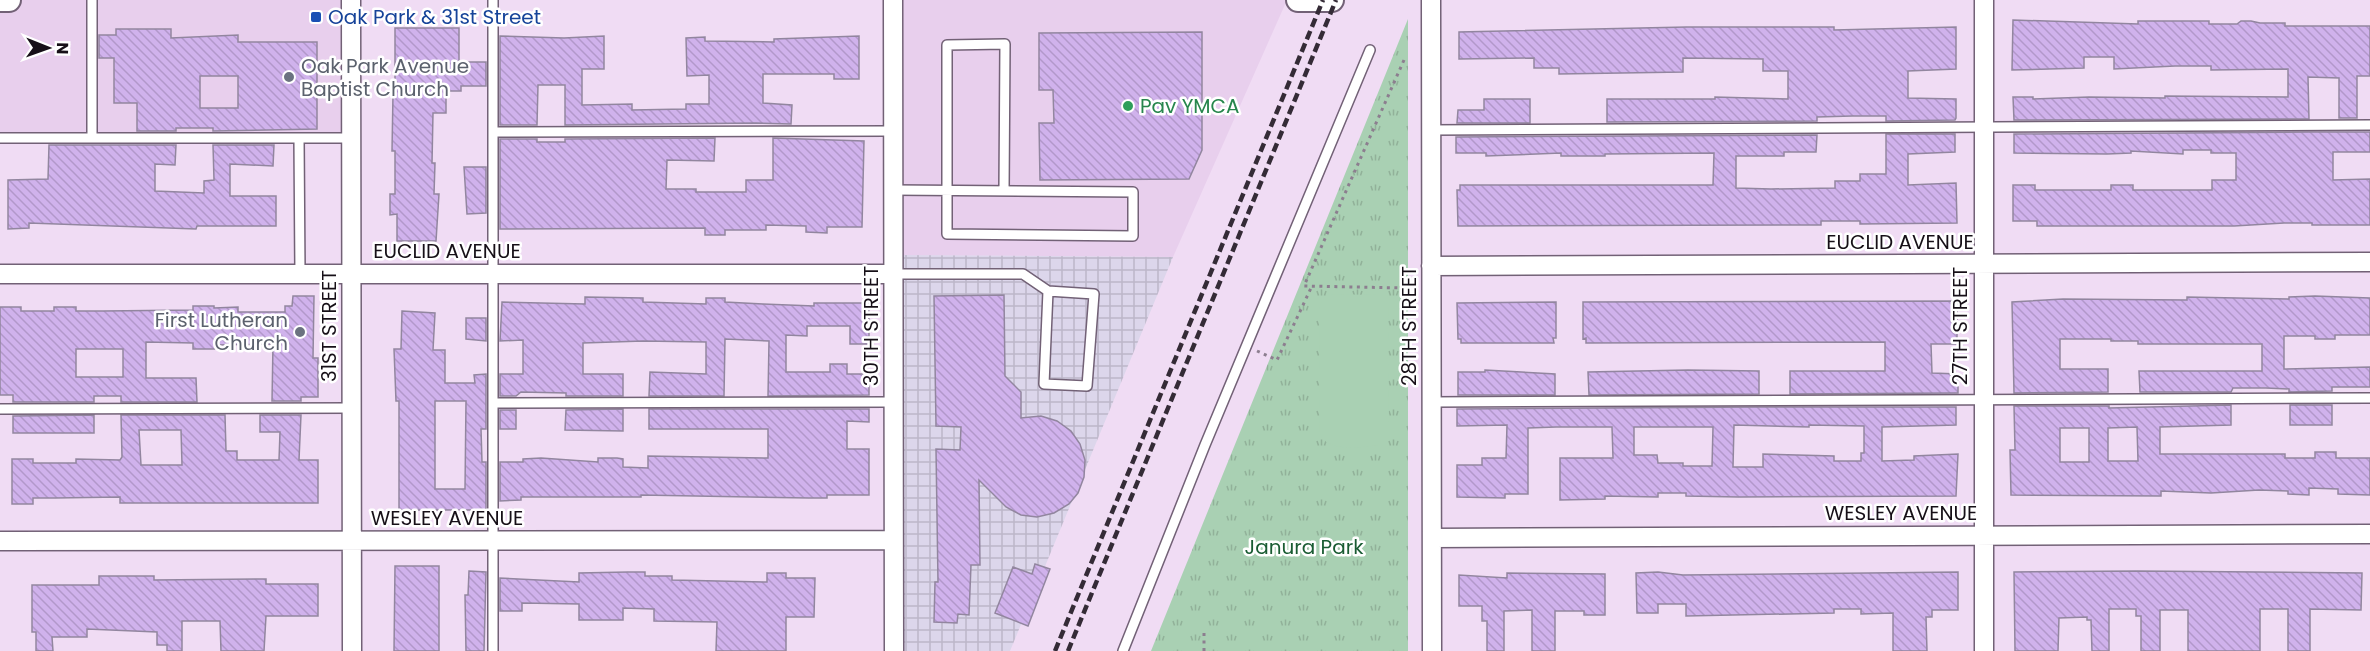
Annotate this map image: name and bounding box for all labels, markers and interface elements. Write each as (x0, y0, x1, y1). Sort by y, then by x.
place label: Oak Park & 31st Street (328, 3, 541, 31)
marker: Oak Park & 31st Street (309, 10, 323, 24)
north arrow (18, 18, 78, 78)
text: N (51, 42, 74, 54)
place label: Oak Park Avenue Baptist Church (301, 52, 469, 103)
marker: Oak Park Avenue Baptist Church (282, 70, 296, 84)
place label: Pav YMCA (1140, 92, 1239, 120)
marker: Pav YMCA (1121, 99, 1135, 113)
street label: EUCLID AVENUE (1826, 228, 1974, 256)
street label: EUCLID AVENUE (373, 237, 521, 265)
street label: 30TH STREET (857, 266, 885, 386)
street label: 28TH STREET (1395, 266, 1423, 386)
street label: 27TH STREET (1946, 267, 1974, 385)
street label: 31ST STREET (315, 270, 343, 382)
place label: First Lutheran Church (155, 306, 288, 357)
marker: First Lutheran Church (293, 325, 307, 339)
street label: WESLEY AVENUE (1825, 499, 1977, 527)
street label: WESLEY AVENUE (371, 504, 523, 532)
park label: Janura Park (1245, 533, 1364, 561)

